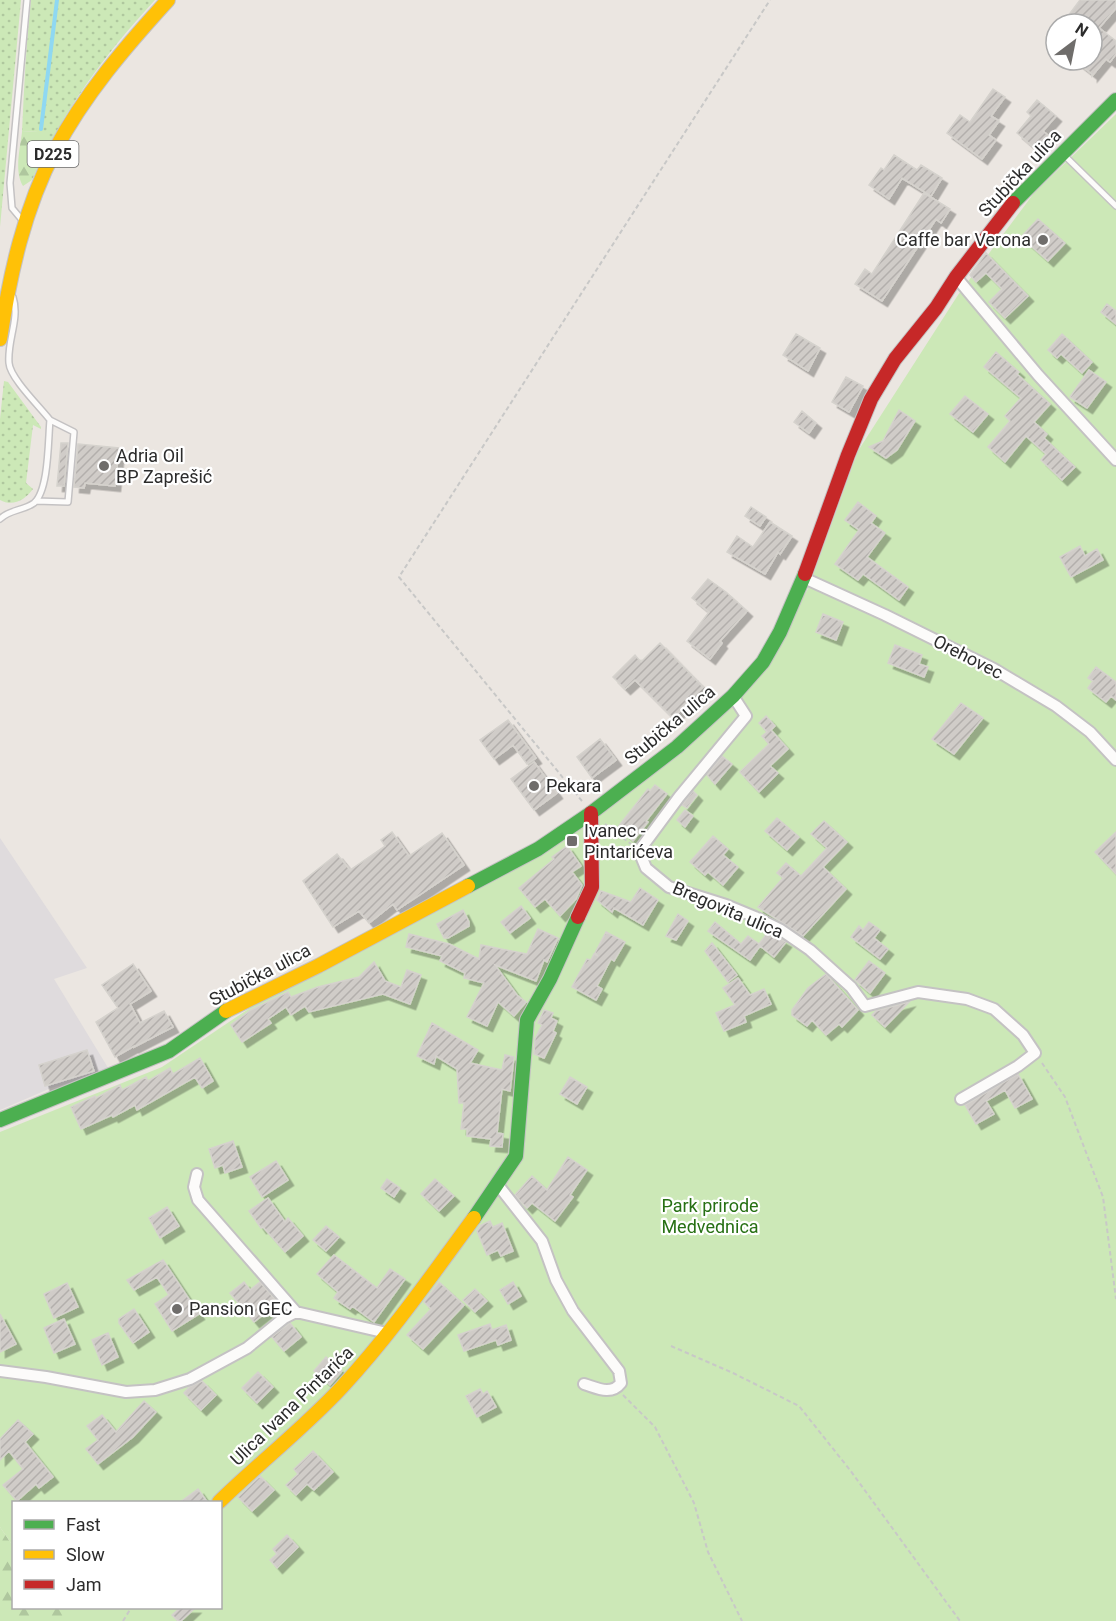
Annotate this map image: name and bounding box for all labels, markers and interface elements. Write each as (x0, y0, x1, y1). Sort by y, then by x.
north arrow (1044, 12, 1104, 72)
text: N (1072, 19, 1092, 41)
street label: Stubička ulica (974, 125, 1065, 221)
road number: D225 (28, 141, 78, 167)
place label: Caffe bar Verona (896, 229, 1031, 250)
marker: Caffe bar Verona (1036, 233, 1050, 247)
place label: Adria Oil BP Zaprešić (116, 445, 212, 487)
marker: Adria Oil BP Zaprešić (97, 459, 111, 473)
street label: Orehovec (930, 630, 1007, 683)
street label: Stubička ulica (620, 681, 719, 769)
place label: Pekara (546, 775, 601, 796)
marker: Pekara (527, 779, 541, 793)
place label: Ivanec - Pintarićeva (584, 820, 673, 862)
marker: Ivanec - Pintarićeva (565, 834, 579, 848)
street label: Bregovita ulica (670, 877, 787, 942)
street label: Stubička ulica (206, 939, 314, 1010)
park label: Park prirode Medvednica (661, 1195, 759, 1237)
place label: Pansion GEC (189, 1298, 293, 1319)
marker: Pansion GEC (170, 1302, 184, 1316)
street label: Ulica Ivana Pintarića (226, 1342, 357, 1470)
legend (12, 1501, 222, 1609)
text: Fast (66, 1514, 101, 1535)
text: Slow (66, 1544, 105, 1565)
text: Jam (66, 1574, 102, 1595)

